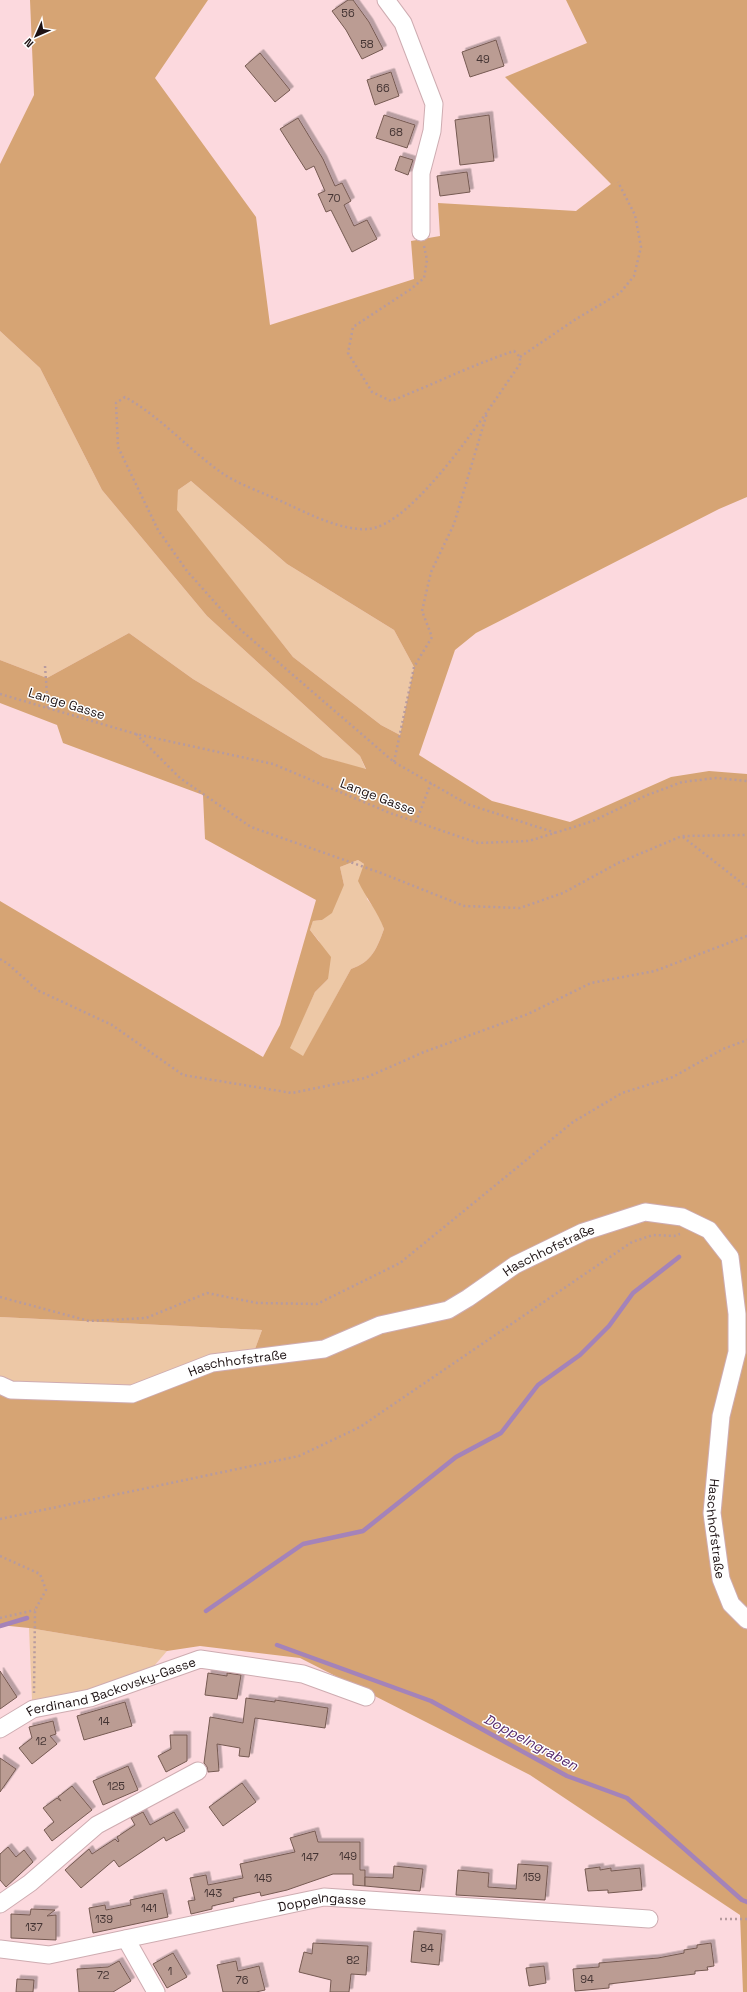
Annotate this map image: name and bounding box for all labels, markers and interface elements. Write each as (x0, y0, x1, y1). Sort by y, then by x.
house number: 56 (341, 6, 355, 20)
north arrow (16, 16, 56, 56)
text: N (21, 36, 36, 51)
house number: 58 (360, 37, 374, 51)
house number: 49 (476, 52, 490, 66)
house number: 66 (376, 81, 390, 95)
house number: 68 (389, 125, 403, 139)
house number: 70 (327, 191, 341, 205)
street label: Lange Gasse (26, 684, 107, 723)
street label: Lange Gasse (338, 774, 418, 819)
street label: Haschhofstraße (499, 1221, 597, 1280)
street label: Haschhofstraße (185, 1346, 288, 1381)
street label: Haschhofstraße (703, 1478, 729, 1580)
street label: Ferdinand Backovsky-Gasse (23, 1653, 198, 1720)
water label: Doppelngraben (481, 1710, 582, 1775)
house number: 14 (98, 1714, 110, 1728)
house number: 12 (35, 1734, 47, 1748)
house number: 125 (107, 1779, 125, 1793)
house number: 149 (339, 1849, 357, 1863)
house number: 147 (301, 1850, 319, 1864)
house number: 159 (523, 1870, 541, 1884)
house number: 145 (254, 1871, 272, 1885)
house number: 143 (204, 1886, 222, 1900)
street label: Doppelngasse (276, 1889, 367, 1916)
house number: 141 (141, 1901, 157, 1915)
house number: 139 (95, 1912, 113, 1926)
house number: 137 (25, 1920, 43, 1934)
house number: 84 (420, 1941, 434, 1955)
house number: 82 (346, 1953, 360, 1967)
house number: 1 (168, 1964, 172, 1978)
house number: 72 (97, 1968, 110, 1982)
house number: 94 (580, 1972, 594, 1986)
house number: 76 (236, 1973, 249, 1987)

